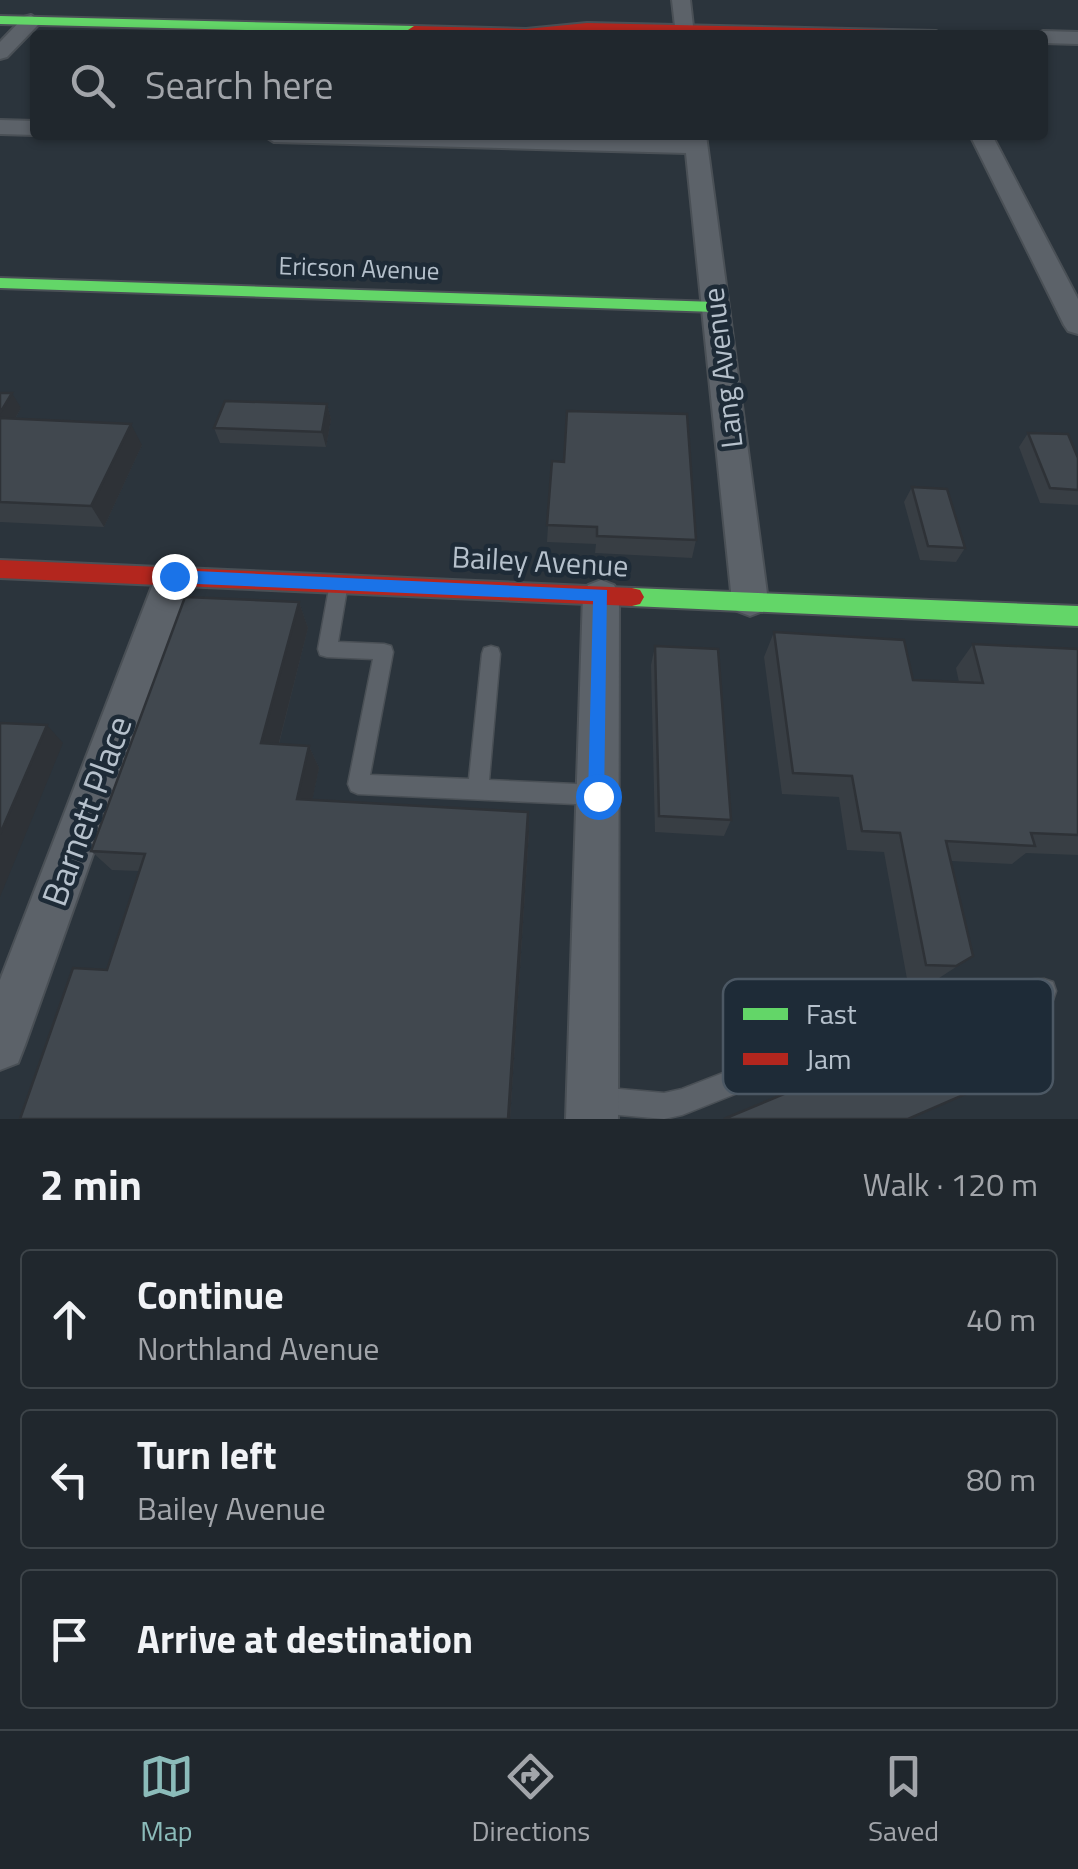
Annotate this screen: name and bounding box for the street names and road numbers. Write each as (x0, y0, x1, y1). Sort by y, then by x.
street label: Ericson Avenue (278, 246, 440, 290)
street label: Lang Avenue (689, 285, 755, 451)
street label: Bailey Avenue (451, 533, 630, 589)
street label: Barnett Place (27, 708, 145, 913)

